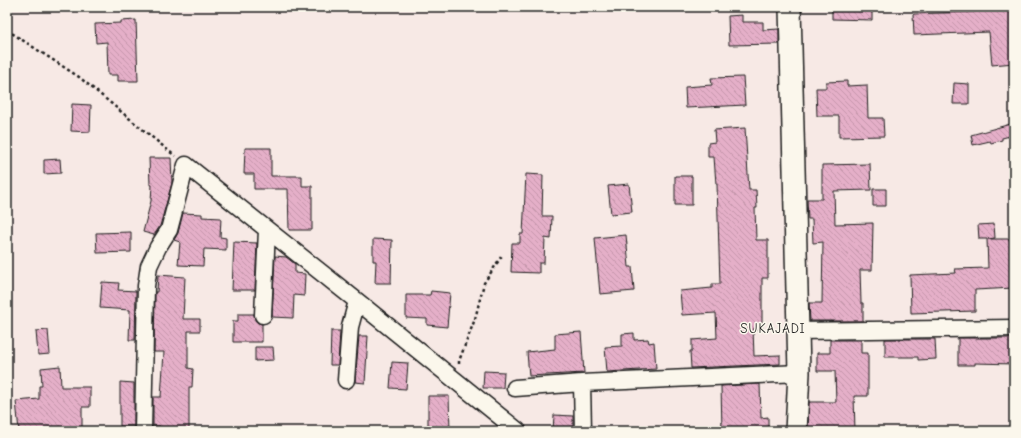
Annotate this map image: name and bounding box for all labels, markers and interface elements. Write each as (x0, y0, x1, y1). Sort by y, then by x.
district label: SUKAJADI (740, 321, 806, 336)

